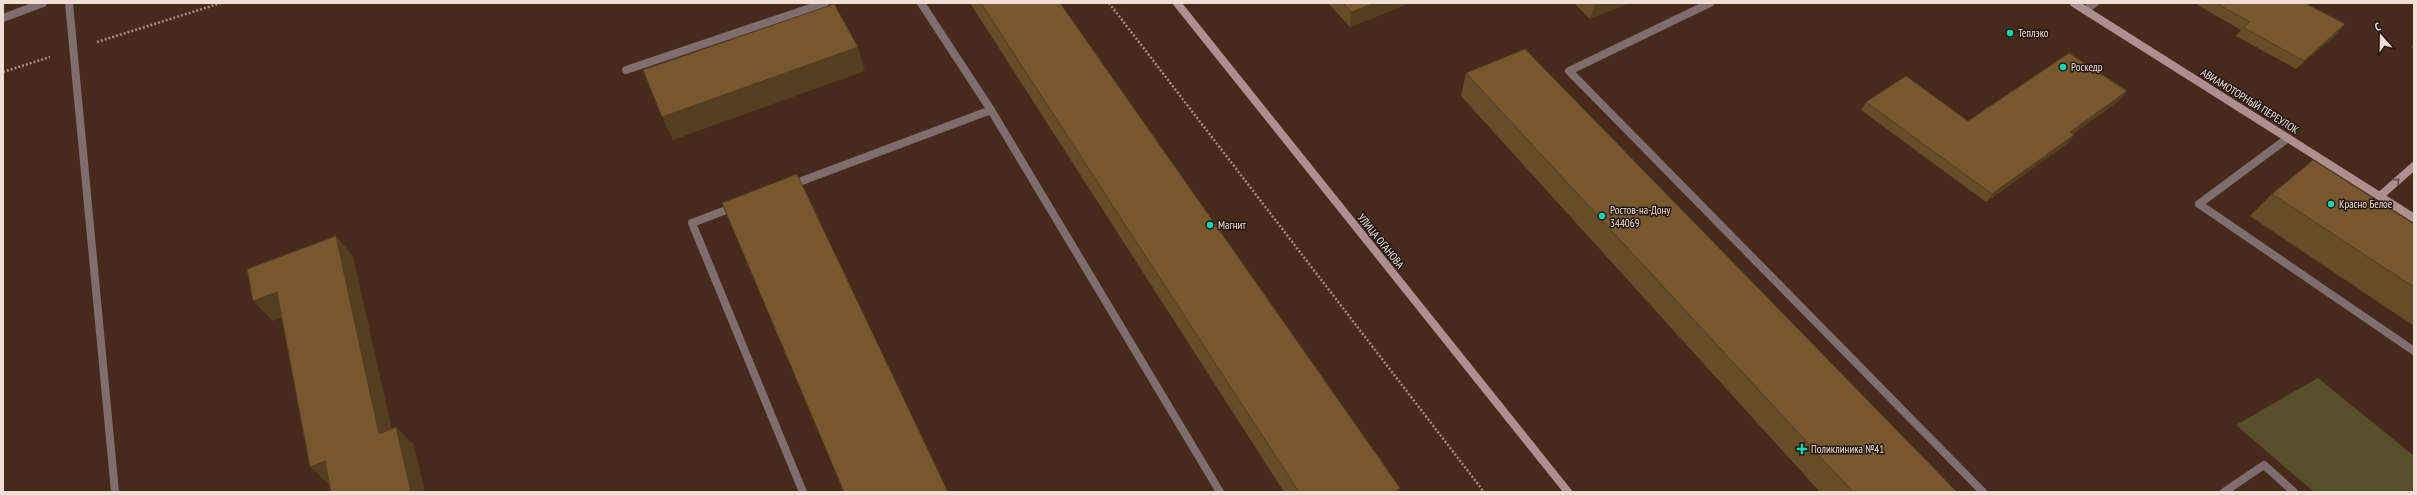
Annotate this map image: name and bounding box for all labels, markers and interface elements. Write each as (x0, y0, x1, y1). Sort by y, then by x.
north arrow (2361, 16, 2401, 56)
text: С (2373, 19, 2382, 34)
place label: Теплэко (2018, 26, 2049, 40)
marker: Теплэко (2005, 28, 2015, 38)
place label: Роскедр (2071, 60, 2103, 74)
marker: Роскедр (2058, 62, 2068, 72)
street label: АВИАМОТОРНЫЙ ПЕРЕУЛОК (2198, 65, 2302, 137)
one-way arrow (2392, 178, 2400, 186)
place label: Красно Белое (2339, 197, 2393, 211)
marker: Красно Белое (2326, 199, 2336, 209)
place label: Ростов-на-Дону 344069 (1610, 203, 1671, 230)
street label: УЛИЦА ОГАНОВА (1355, 211, 1408, 272)
marker: Ростов-на-Дону 344069 (1597, 211, 1607, 221)
place label: Магнит (1218, 218, 1246, 232)
marker: Магнит (1205, 220, 1215, 230)
place label: Поликлиника №41 (1811, 442, 1884, 456)
marker: Поликлиника №41 (1796, 443, 1808, 455)

